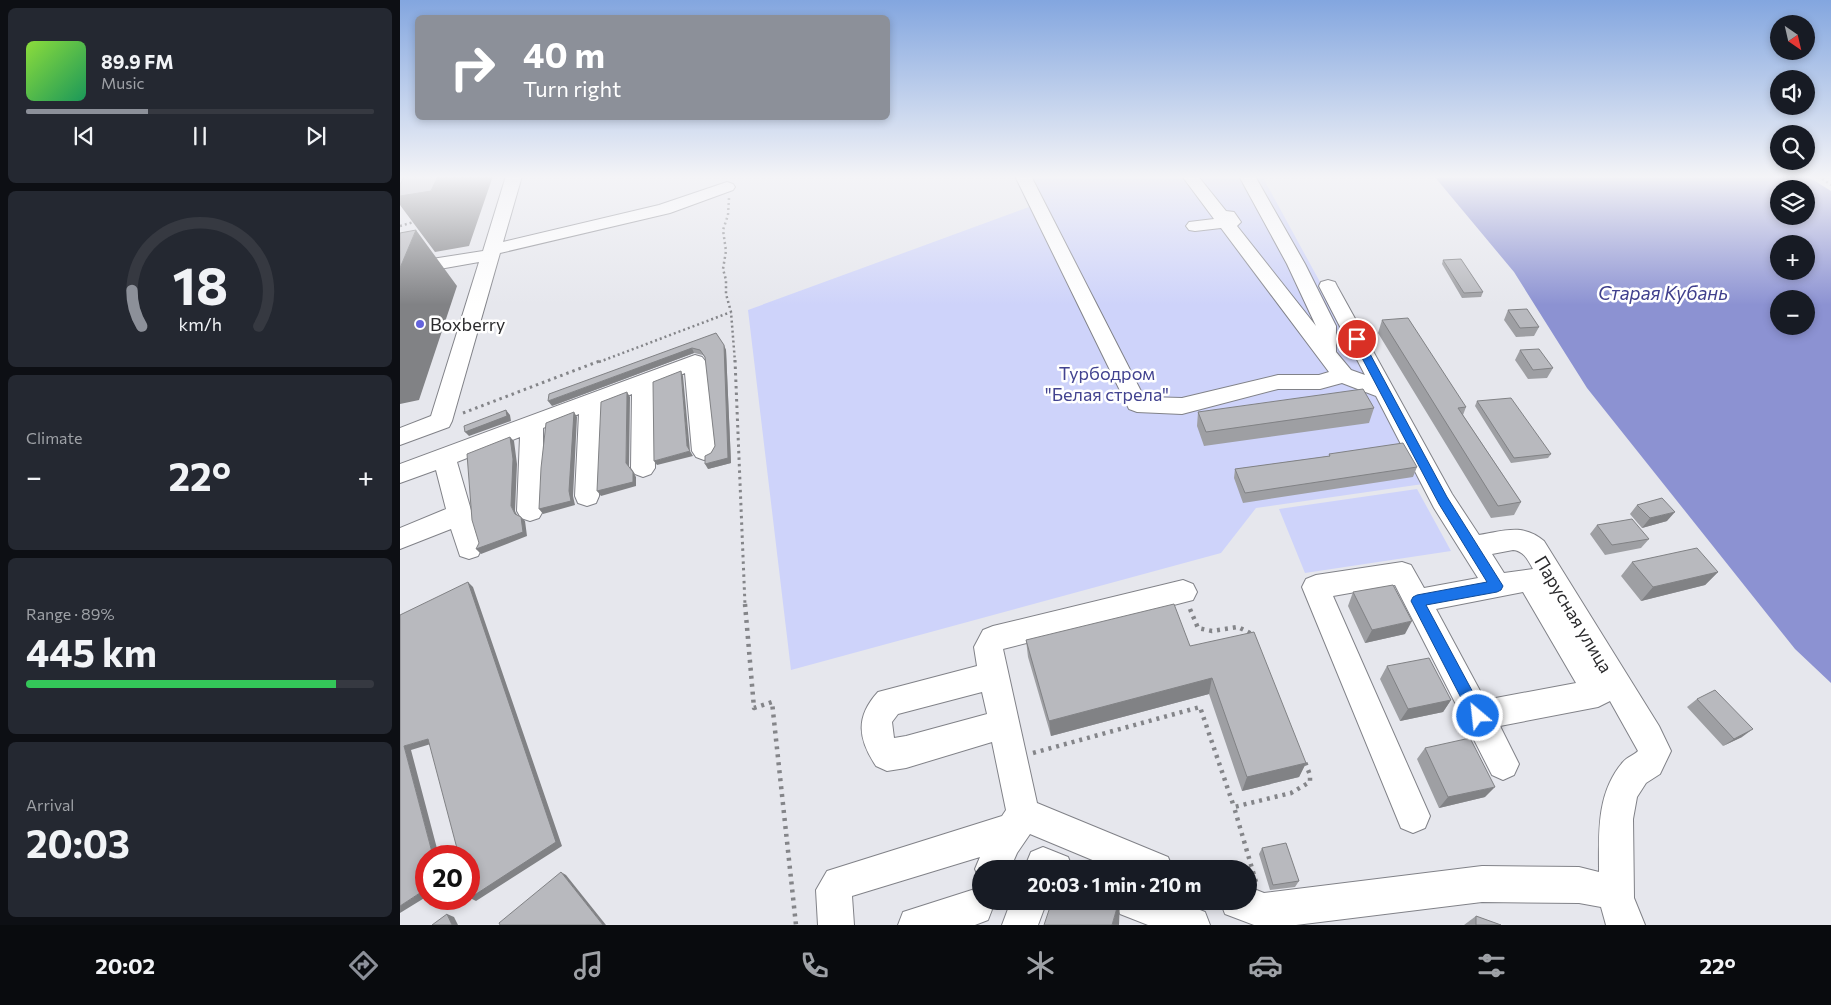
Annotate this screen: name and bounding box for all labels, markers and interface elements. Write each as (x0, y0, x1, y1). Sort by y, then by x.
north arrow (1770, 15, 1815, 60)
map controls (1770, 15, 1815, 335)
text: 40 m (523, 32, 605, 75)
icon: right (440, 35, 505, 100)
text: 89.9 FM (101, 50, 174, 73)
button: sound (1770, 70, 1815, 115)
text: Music (101, 73, 145, 92)
text: Turn right (523, 75, 621, 102)
icon: previous (70, 122, 98, 150)
icon: pause (186, 122, 214, 150)
icon: next (302, 122, 330, 150)
button: search (1770, 125, 1815, 170)
button: layers (1770, 180, 1815, 225)
button: + (1770, 235, 1815, 280)
text: 18 (172, 252, 228, 316)
water label: Старая Кубань (1598, 281, 1728, 304)
button: − (1770, 290, 1815, 335)
text: km/h (178, 313, 222, 335)
place label: Boxberry (430, 313, 505, 335)
marker: Boxberry (414, 318, 426, 330)
pin (1336, 318, 1378, 360)
icon: arrive (1343, 325, 1371, 353)
park label: Турбодром "Белая стрела" (1045, 362, 1169, 405)
text: Climate (26, 428, 82, 447)
text: 22° (168, 452, 231, 499)
text: − (26, 459, 42, 493)
text: + (358, 459, 374, 493)
street label: Парусная улица (1530, 551, 1618, 677)
text: Range · 89% (26, 604, 115, 623)
text: 445 km (26, 628, 157, 675)
position arrow (1451, 689, 1503, 741)
text: Arrival (26, 795, 74, 814)
text: 20:03 (26, 819, 130, 866)
speed limit sign: 20 (415, 845, 480, 910)
text: 20:03 · 1 min · 210 m (1028, 873, 1201, 896)
icon: directions (346, 948, 381, 983)
icon: music (571, 948, 606, 983)
icon: phone (797, 948, 832, 983)
icon: climate (1023, 948, 1058, 983)
icon: car (1248, 948, 1283, 983)
icon: filters (1474, 948, 1509, 983)
text: 20:02 (95, 952, 155, 979)
text: 22° (1699, 952, 1736, 979)

